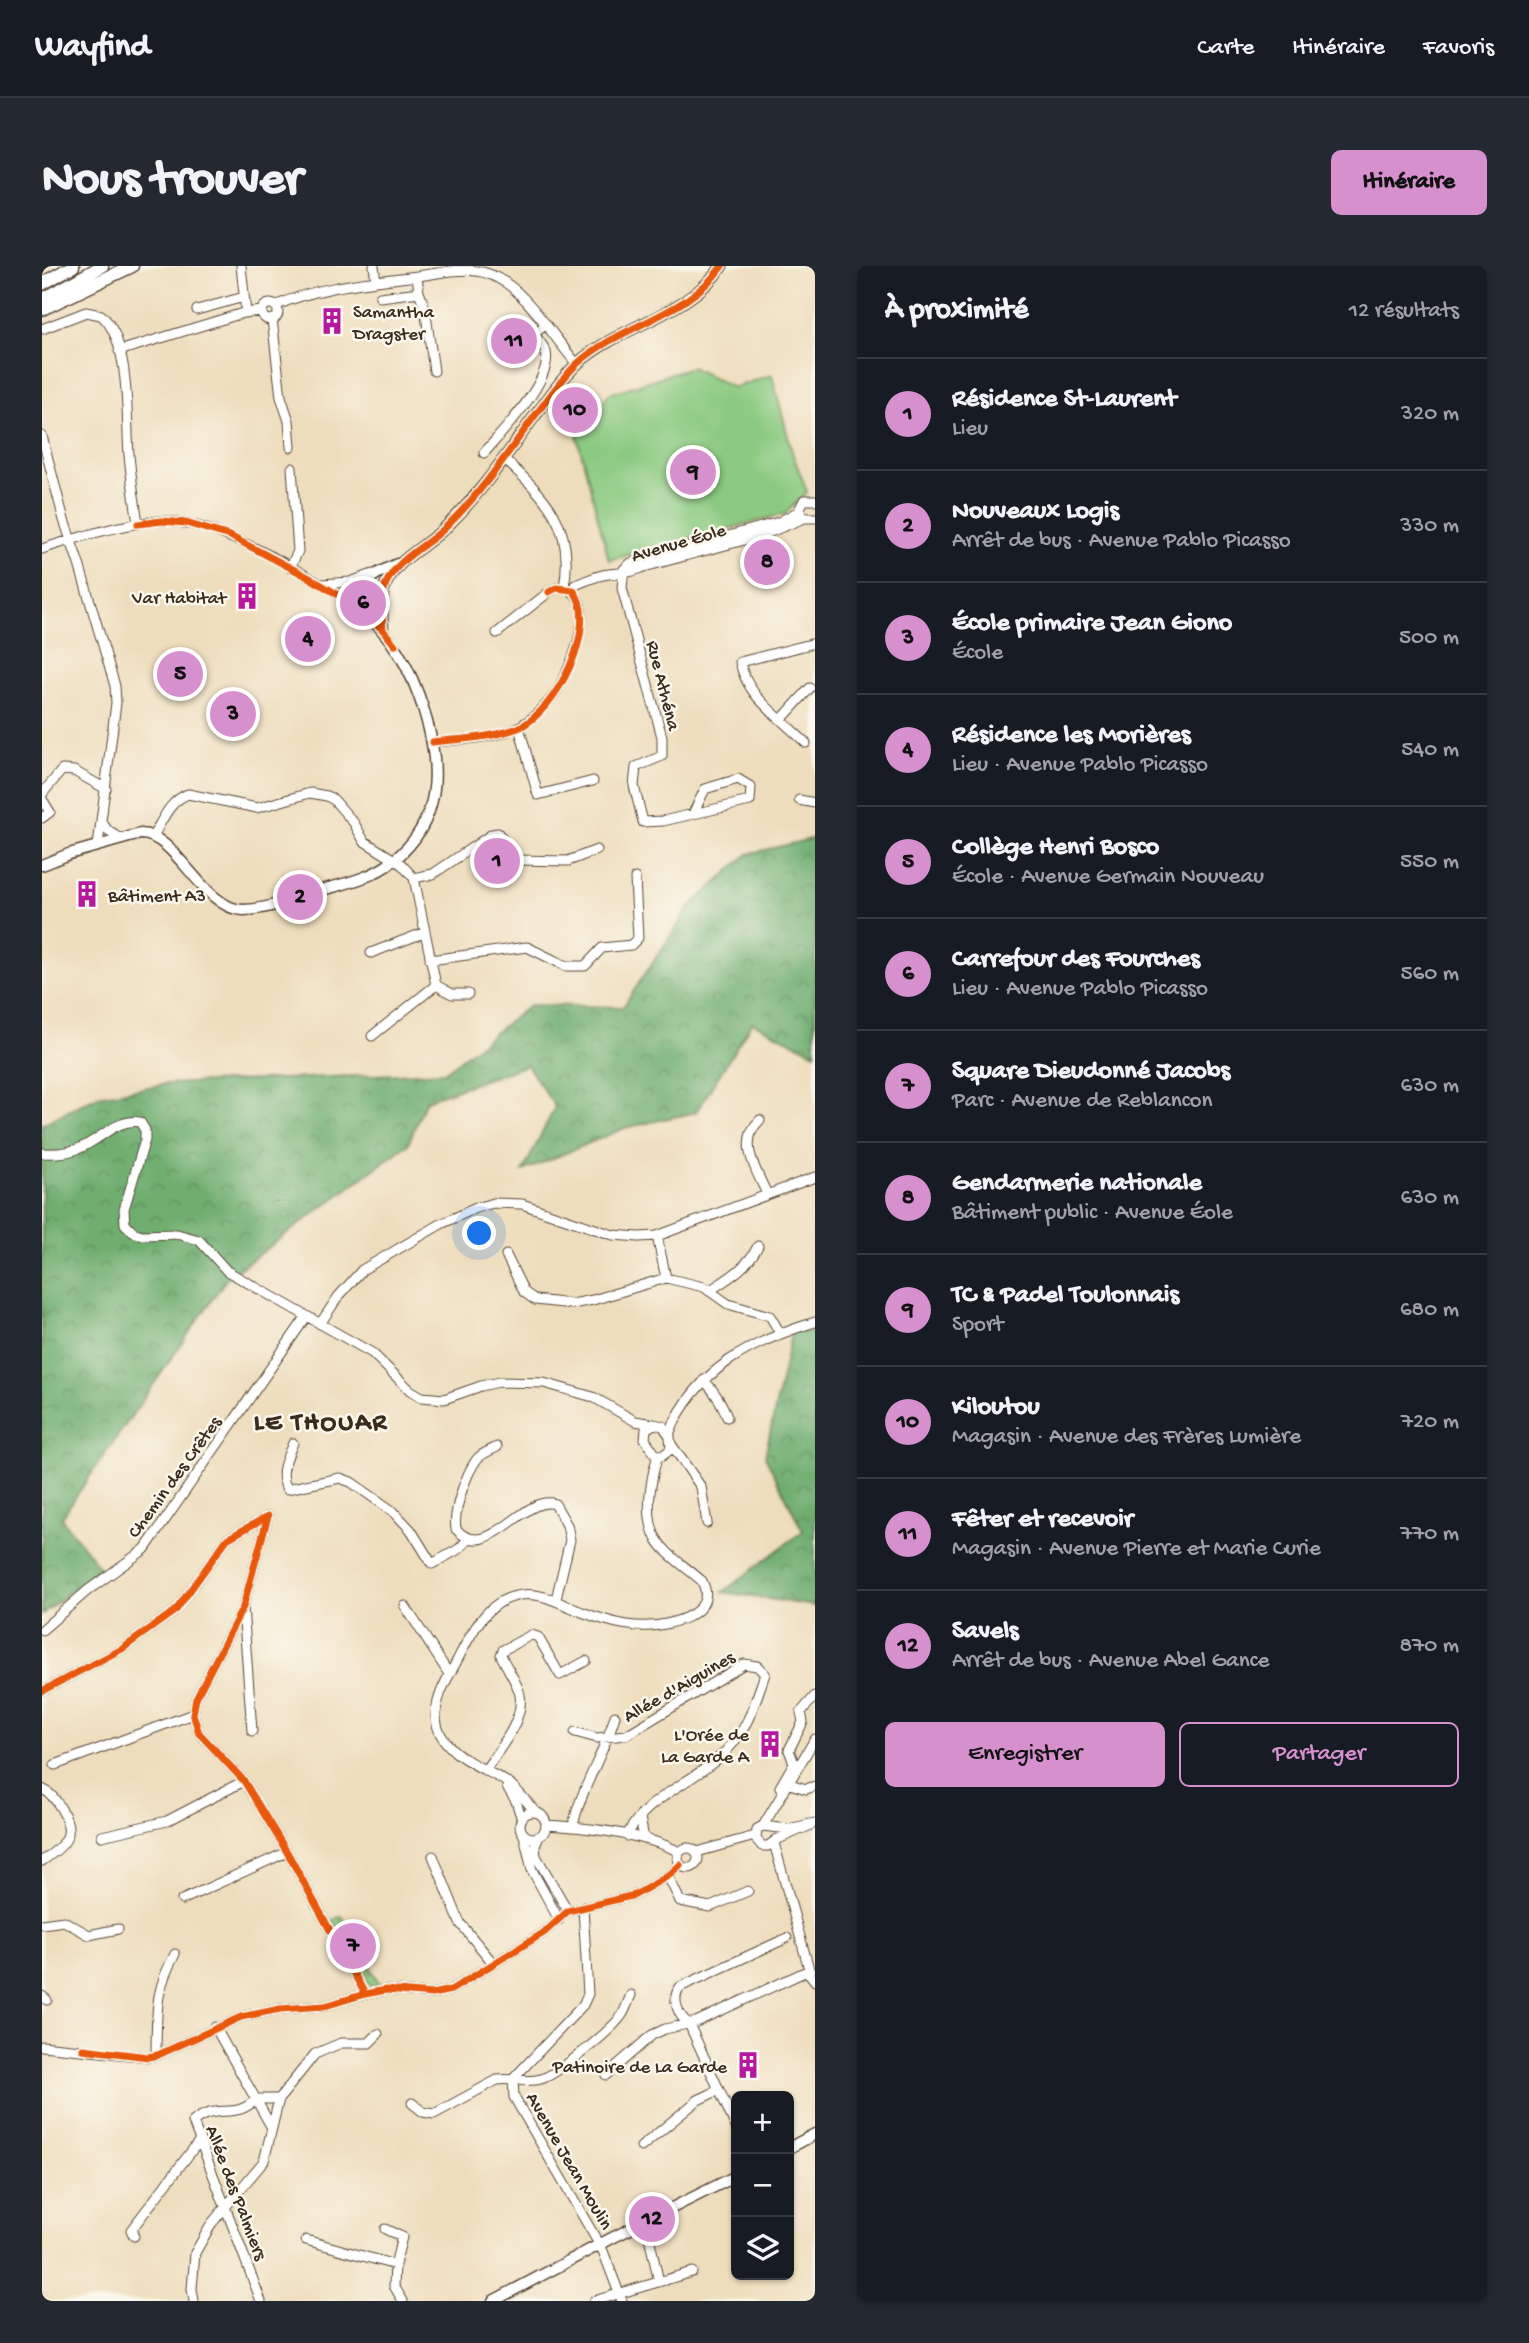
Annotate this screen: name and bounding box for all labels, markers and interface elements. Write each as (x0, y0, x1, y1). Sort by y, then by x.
text: Wayfind (35, 29, 150, 67)
text: Carte (1197, 34, 1254, 63)
text: Itinéraire (1292, 34, 1385, 63)
text: Favoris (1423, 34, 1494, 63)
button: Itinéraire (1331, 150, 1487, 215)
text: Nous trouver (42, 153, 302, 211)
text: À proximité (885, 294, 1029, 329)
text: 12 résultats (1349, 298, 1459, 325)
place label: Samantha Dragster (351, 302, 435, 347)
building icon: Samantha Dragster (317, 306, 347, 336)
pin: 11 (491, 315, 537, 367)
pin: 10 (552, 384, 598, 436)
text: Résidence St-Laurent (952, 385, 1176, 416)
text: 1 (903, 401, 913, 428)
text: 320 m (1401, 401, 1459, 428)
text: Lieu (952, 416, 988, 443)
pin: 9 (670, 446, 716, 498)
text: Nouveaux Logis (952, 497, 1119, 528)
text: 2 (902, 513, 914, 540)
text: 330 m (1400, 513, 1459, 540)
street label: Avenue Éole (629, 520, 729, 569)
text: Arrêt de bus · Avenue Pablo Picasso (952, 528, 1291, 555)
pin: 8 (744, 536, 790, 588)
pin: 6 (340, 577, 386, 629)
building icon: Var Habitat (232, 581, 262, 611)
place label: Var Habitat (131, 588, 228, 611)
text: École primaire Jean Giono (952, 609, 1232, 640)
pin: 4 (285, 613, 331, 665)
text: 3 (902, 625, 914, 652)
text: 500 m (1399, 625, 1459, 652)
street label: Rue Athéna (639, 639, 684, 735)
text: École (952, 640, 1003, 667)
pin: 5 (157, 648, 203, 700)
pin: 3 (210, 688, 256, 740)
text: Résidence les Morières (952, 721, 1191, 752)
text: 4 (903, 737, 913, 764)
text: 540 m (1401, 737, 1459, 764)
text: Lieu · Avenue Pablo Picasso (952, 752, 1208, 779)
text: Collège Henri Bosco (952, 833, 1159, 864)
pin: 1 (474, 835, 520, 887)
text: 5 (902, 849, 914, 876)
text: 550 m (1400, 849, 1459, 876)
text: École · Avenue Germain Nouveau (952, 864, 1264, 891)
pin: 2 (277, 871, 323, 923)
building icon: Bâtiment A3 (72, 879, 102, 909)
place label: Bâtiment A3 (107, 886, 206, 909)
text: Carrefour des Fourches (952, 945, 1200, 976)
text: 6 (902, 961, 914, 988)
text: 560 m (1400, 961, 1459, 988)
text: Lieu · Avenue Pablo Picasso (952, 976, 1208, 1003)
text: Square Dieudonné Jacobs (952, 1057, 1230, 1088)
text: 7 (902, 1073, 914, 1100)
text: 630 m (1401, 1073, 1459, 1100)
text: Parc · Avenue de Reblancon (952, 1088, 1212, 1115)
text: Gendarmerie nationale (952, 1169, 1202, 1200)
text: 8 (902, 1185, 914, 1212)
text: 630 m (1401, 1185, 1459, 1212)
text: Bâtiment public · Avenue Éole (952, 1200, 1233, 1227)
your location (462, 1216, 496, 1250)
text: TC & Padel Toulonnais (952, 1281, 1179, 1312)
text: 9 (902, 1297, 914, 1324)
text: 680 m (1400, 1297, 1459, 1324)
text: Sport (952, 1312, 1003, 1339)
text: Kiloutou (952, 1393, 1040, 1424)
district label: LE THOUAR (254, 1409, 388, 1440)
text: 10 (897, 1409, 919, 1436)
text: 720 m (1401, 1409, 1459, 1436)
street label: Chemin des Crêtes (124, 1412, 228, 1544)
text: Magasin · Avenue des Frères Lumière (952, 1424, 1301, 1451)
text: Fêter et recevoir (952, 1505, 1133, 1536)
text: 11 (899, 1521, 917, 1548)
text: 770 m (1400, 1521, 1459, 1548)
text: Magasin · Avenue Pierre et Marie Curie (952, 1536, 1321, 1563)
text: Savels (952, 1617, 1019, 1648)
text: 12 (898, 1633, 918, 1660)
text: 870 m (1400, 1633, 1459, 1660)
street label: Allée d'Aiguines (620, 1646, 740, 1729)
text: Arrêt de bus · Avenue Abel Gance (952, 1648, 1269, 1675)
button: Enregistrer (885, 1722, 1165, 1787)
button: Partager (1179, 1722, 1459, 1787)
place label: L'Orée de La Garde A (661, 1725, 751, 1770)
building icon: L'Orée de La Garde A (755, 1729, 785, 1759)
pin: 7 (330, 1920, 376, 1972)
building icon: Patinoire de La Garde (733, 2050, 763, 2080)
place label: Patinoire de La Garde (551, 2057, 727, 2080)
street label: Avenue Jean Moulin (519, 2089, 617, 2235)
map controls (731, 2091, 794, 2280)
button: + (731, 2091, 794, 2154)
street label: Allée des Palmiers (198, 2123, 271, 2265)
button: − (731, 2154, 794, 2217)
pin: 12 (629, 2193, 675, 2245)
button: layers (731, 2217, 794, 2280)

